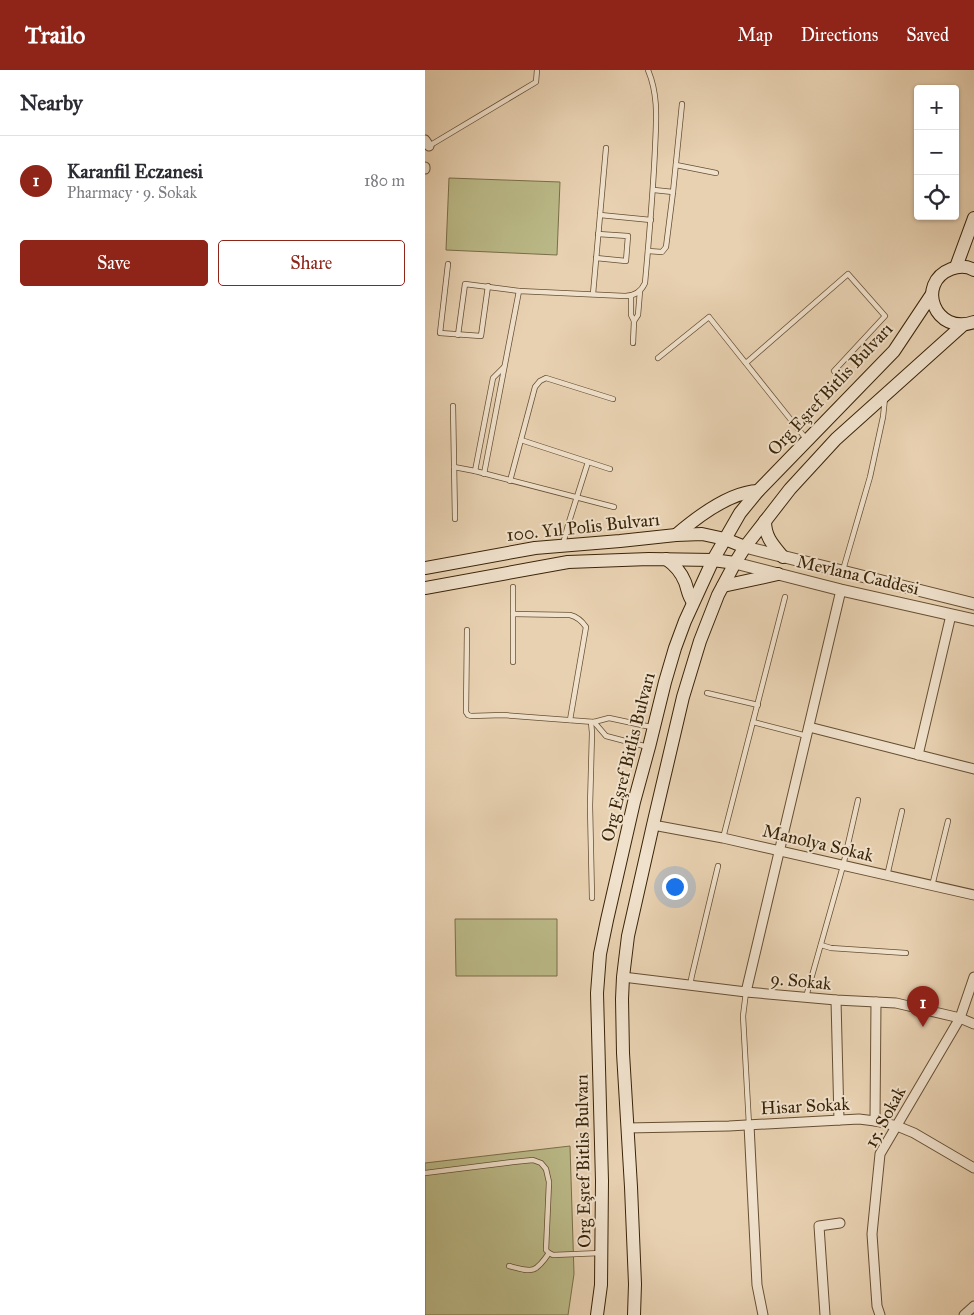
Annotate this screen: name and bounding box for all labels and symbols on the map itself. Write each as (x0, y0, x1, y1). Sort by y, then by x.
street label: Org Eşref Bitlis Bulvarı (763, 318, 898, 461)
street label: 100. Yıl Polis Bulvarı (505, 508, 661, 546)
street label: Mevlana Caddesi (795, 550, 921, 600)
street label: Org Eşref Bitlis Bulvarı (596, 670, 661, 844)
street label: Manolya Sokak (760, 820, 876, 867)
your location (662, 874, 688, 900)
street label: 9. Sokak (770, 967, 833, 995)
pin: 1 (907, 986, 939, 1027)
street label: Org Eşref Bitlis Bulvarı (570, 1074, 597, 1248)
street label: 15. Sokak (860, 1082, 911, 1151)
street label: Hisar Sokak (760, 1093, 851, 1119)

